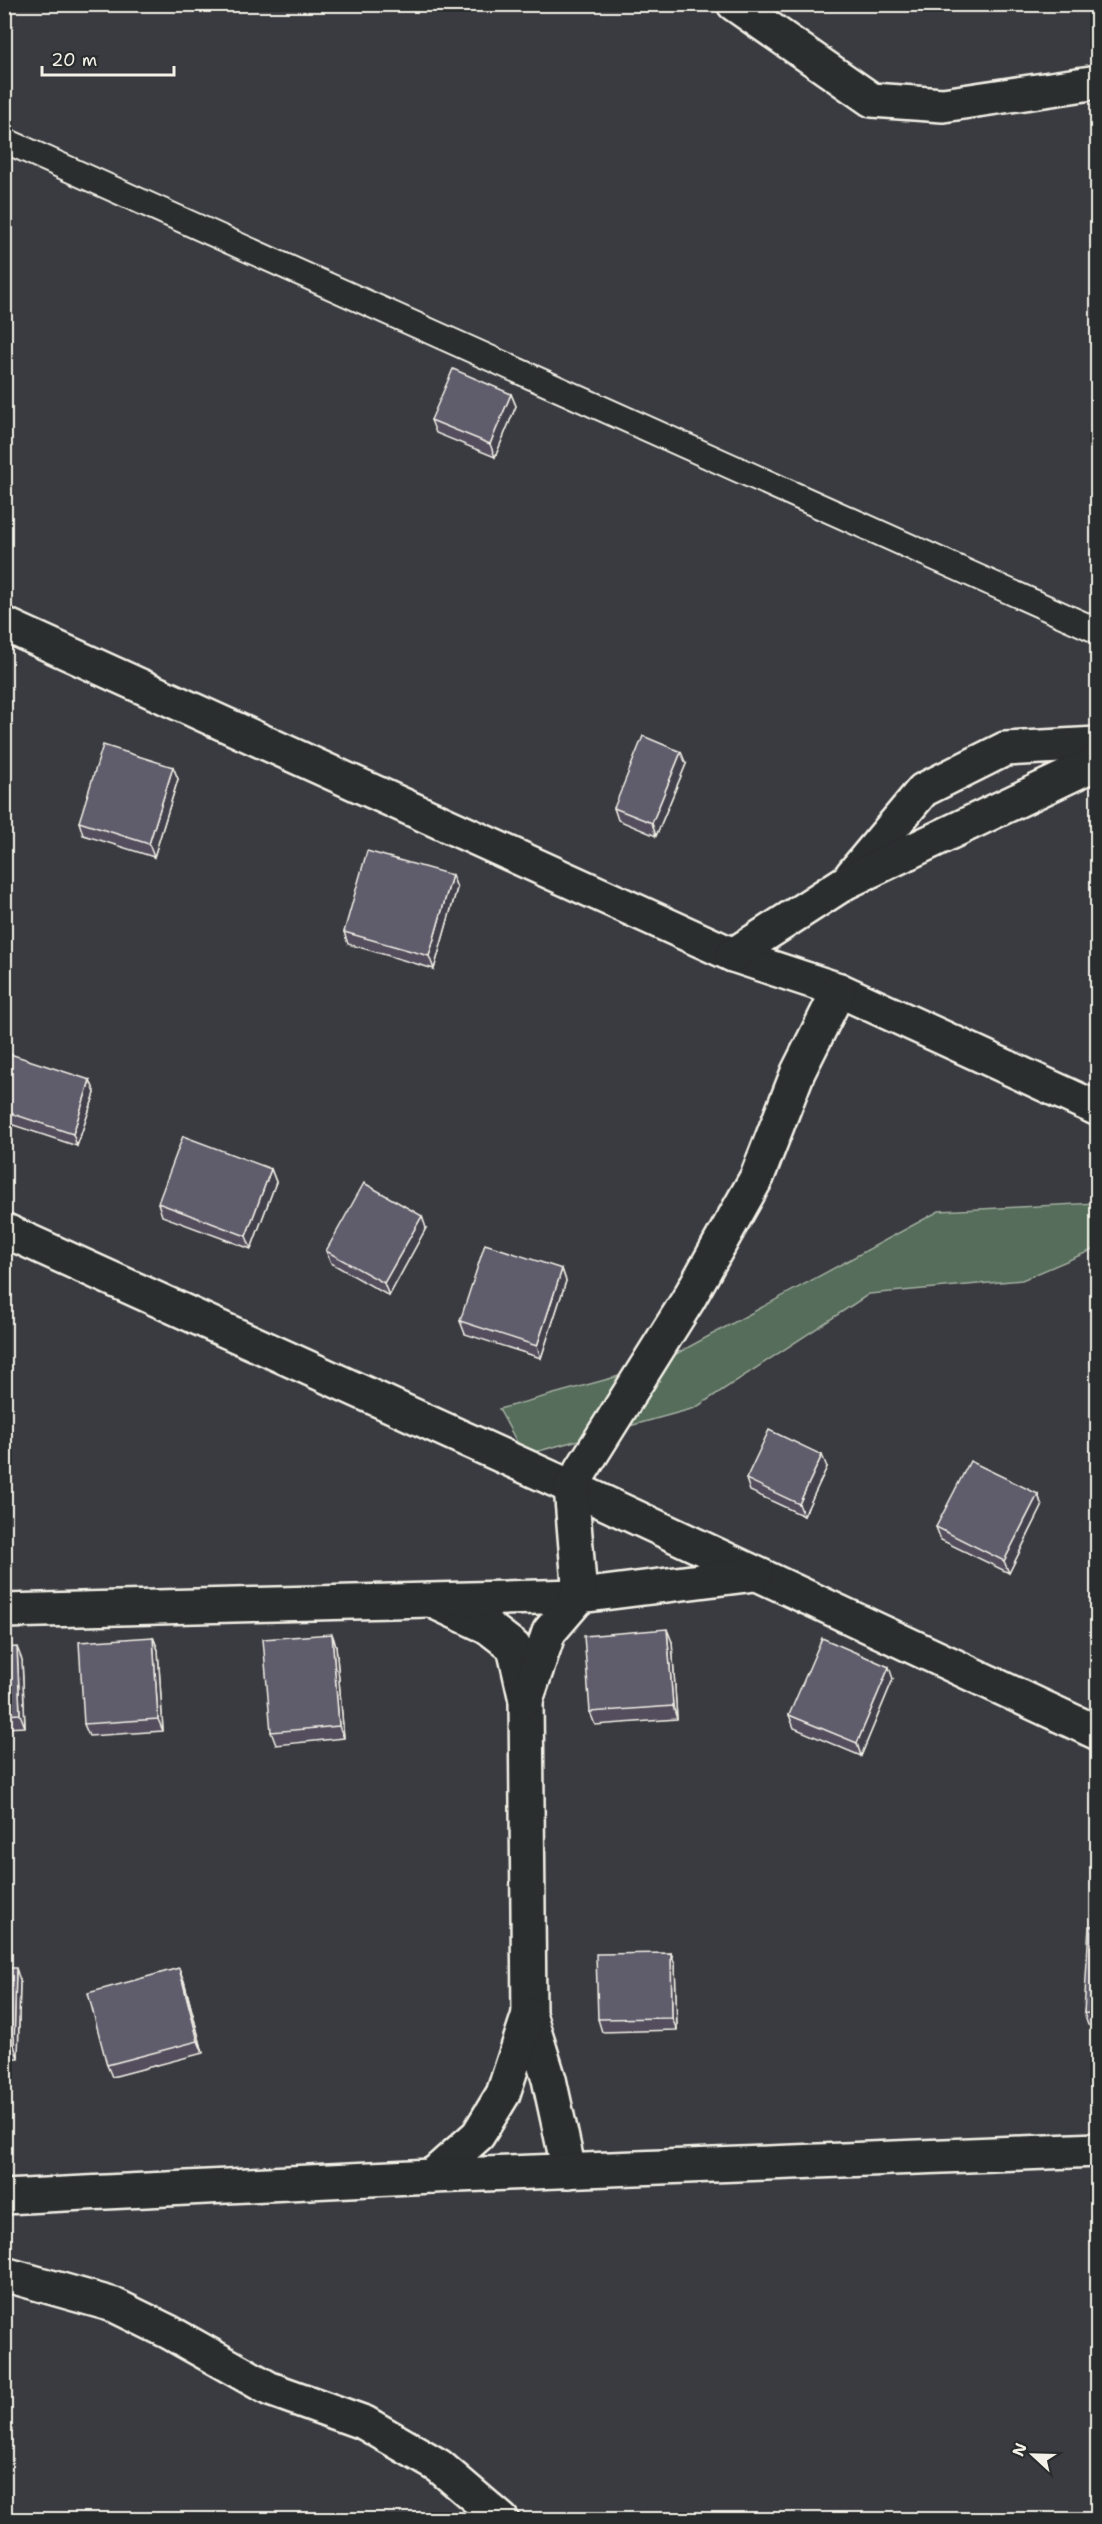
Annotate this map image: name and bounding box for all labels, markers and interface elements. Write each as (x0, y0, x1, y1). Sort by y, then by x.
scale bar (42, 39, 174, 77)
text: 20 m (51, 48, 97, 72)
north arrow (1003, 2425, 1063, 2485)
text: N (1007, 2440, 1032, 2459)

